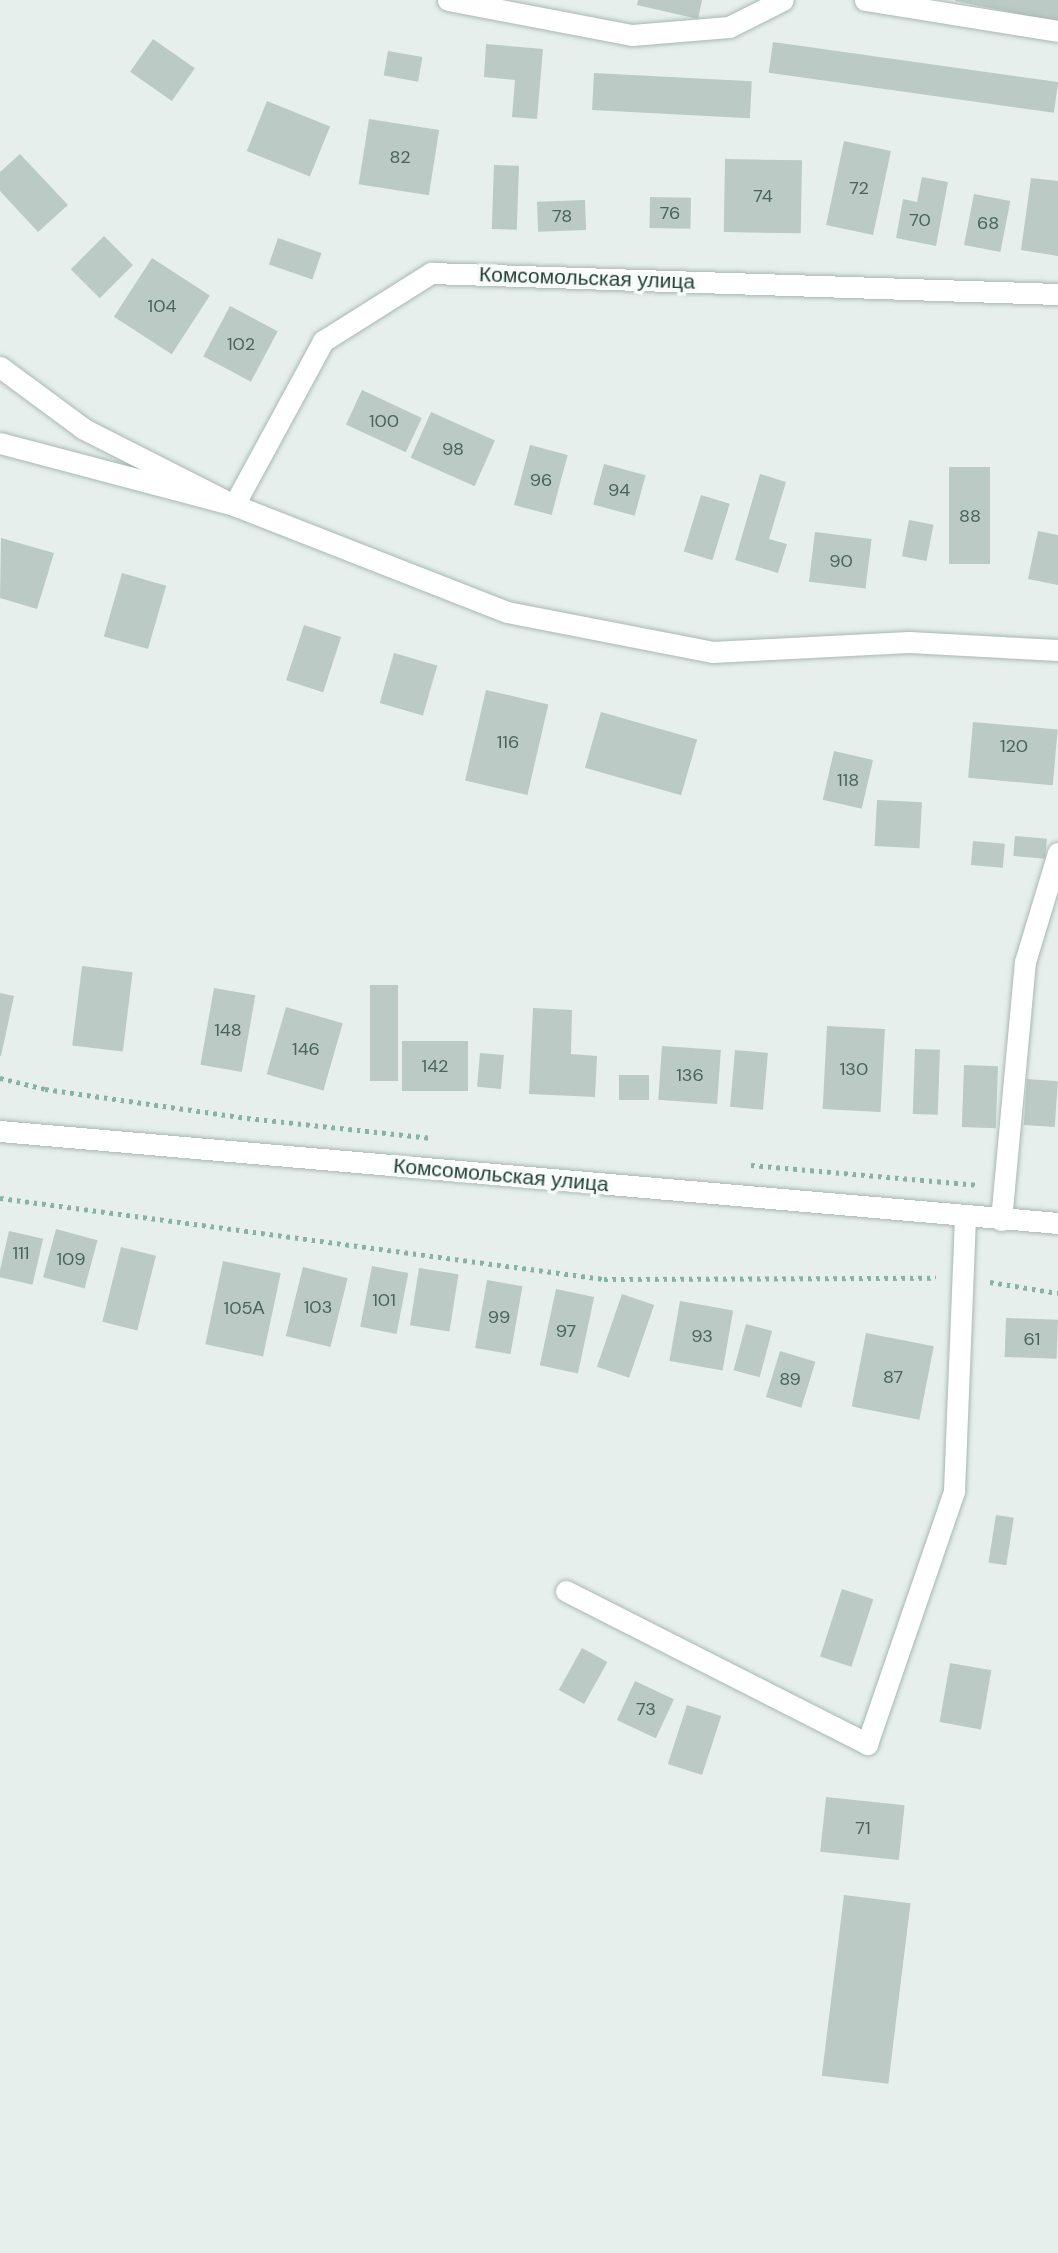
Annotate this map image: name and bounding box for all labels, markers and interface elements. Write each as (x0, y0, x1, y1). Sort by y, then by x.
house number: 82 (389, 146, 411, 168)
house number: 72 (849, 177, 869, 199)
house number: 74 (753, 185, 773, 207)
house number: 76 (660, 202, 680, 224)
house number: 78 (552, 205, 572, 227)
house number: 70 (909, 209, 931, 231)
house number: 68 (977, 212, 999, 234)
street label: Комсомольская улица (479, 262, 695, 294)
house number: 104 (148, 295, 176, 317)
house number: 102 (227, 333, 255, 355)
house number: 100 (369, 410, 399, 432)
house number: 98 (442, 438, 464, 460)
house number: 96 (530, 469, 552, 491)
house number: 94 (608, 479, 630, 501)
house number: 88 (959, 505, 981, 527)
house number: 90 (829, 550, 853, 572)
house number: 116 (497, 731, 519, 753)
house number: 120 (1000, 735, 1028, 757)
house number: 118 (837, 769, 859, 791)
house number: 148 (214, 1019, 242, 1041)
house number: 146 (292, 1038, 320, 1060)
house number: 142 (422, 1055, 448, 1077)
house number: 130 (840, 1058, 868, 1080)
house number: 136 (676, 1064, 704, 1086)
street label: Комсомольская улица (392, 1153, 610, 1197)
house number: 111 (13, 1242, 29, 1264)
house number: 109 (56, 1248, 86, 1270)
house number: 101 (372, 1289, 396, 1311)
house number: 103 (304, 1296, 332, 1318)
house number: 105А (224, 1297, 264, 1319)
house number: 99 (488, 1306, 510, 1328)
house number: 97 (556, 1320, 576, 1342)
house number: 93 (691, 1325, 713, 1347)
house number: 61 (1024, 1328, 1040, 1350)
house number: 87 (883, 1366, 903, 1388)
house number: 89 (779, 1368, 801, 1390)
house number: 73 (636, 1698, 656, 1720)
house number: 71 (855, 1817, 871, 1839)

